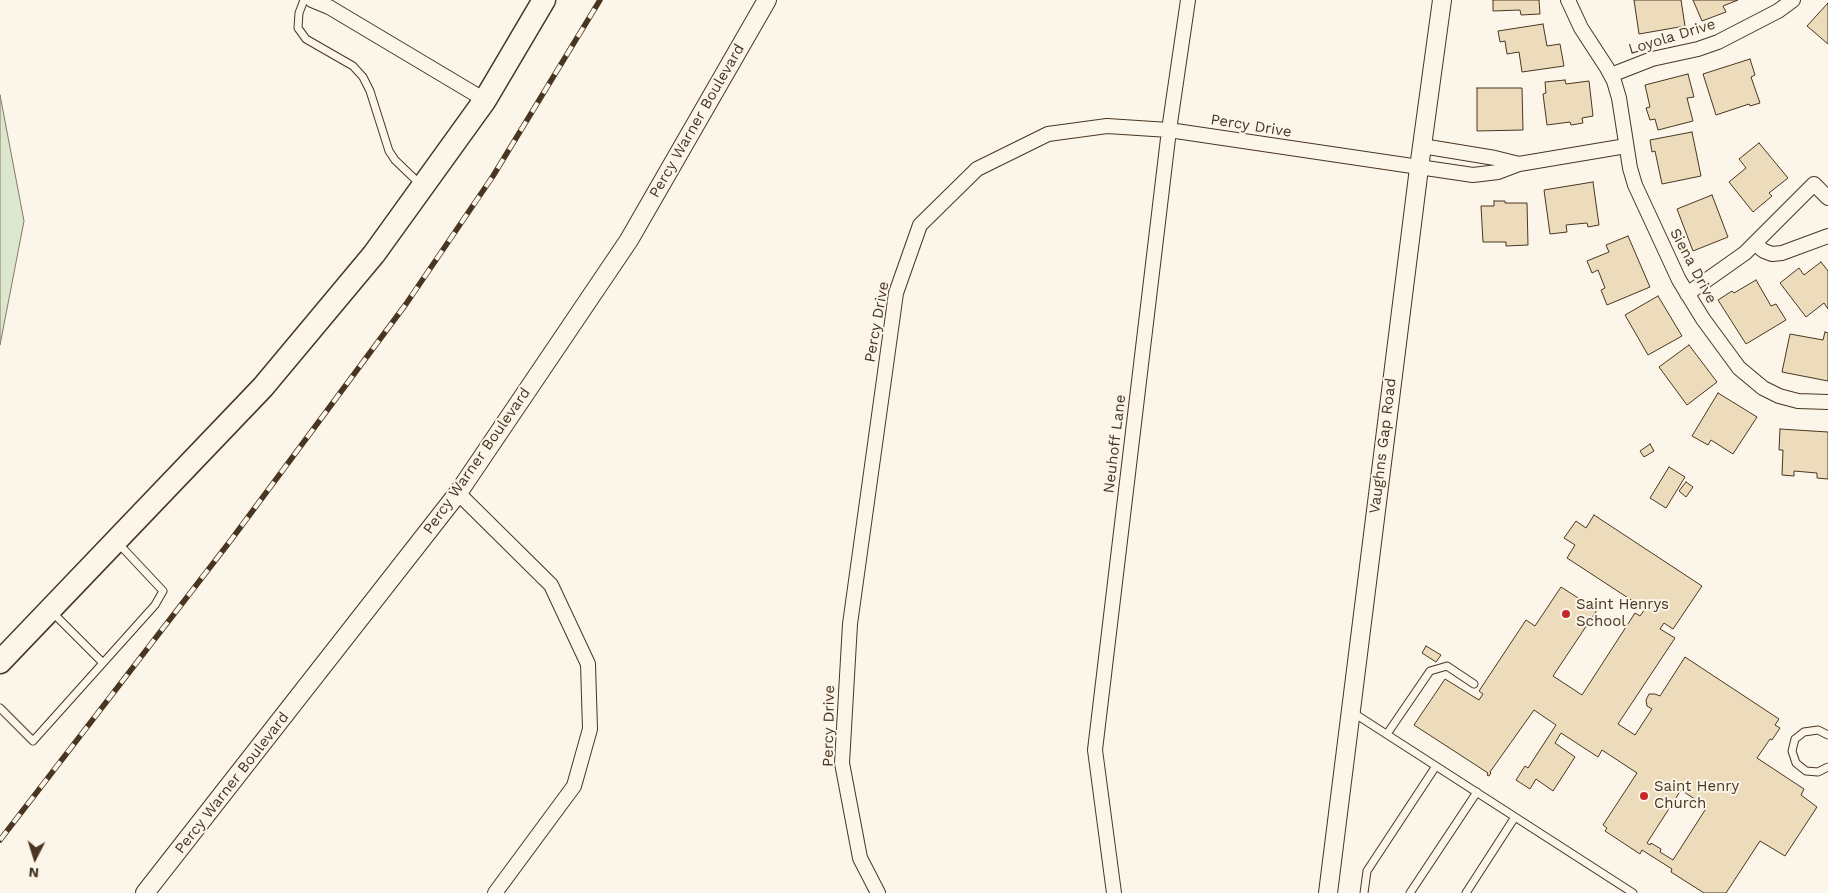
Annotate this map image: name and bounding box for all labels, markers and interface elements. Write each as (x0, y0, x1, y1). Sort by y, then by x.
street label: Loyola Drive (1626, 15, 1718, 59)
street label: Percy Warner Boulevard (646, 41, 748, 201)
street label: Percy Drive (1209, 111, 1293, 141)
street label: Siena Drive (1666, 225, 1720, 307)
street label: Percy Drive (861, 280, 893, 364)
street label: Vaughns Gap Road (1366, 377, 1400, 515)
street label: Percy Warner Boulevard (420, 384, 534, 538)
street label: Neuhoff Lane (1100, 394, 1130, 494)
place label: Saint Henrys School (1576, 596, 1669, 631)
marker: Saint Henrys School (1560, 608, 1572, 620)
street label: Percy Drive (819, 685, 839, 767)
street label: Percy Warner Boulevard (171, 709, 293, 857)
place label: Saint Henry Church (1654, 778, 1739, 813)
marker: Saint Henry Church (1638, 790, 1650, 802)
north arrow (10, 833, 60, 883)
text: N (28, 865, 40, 881)

